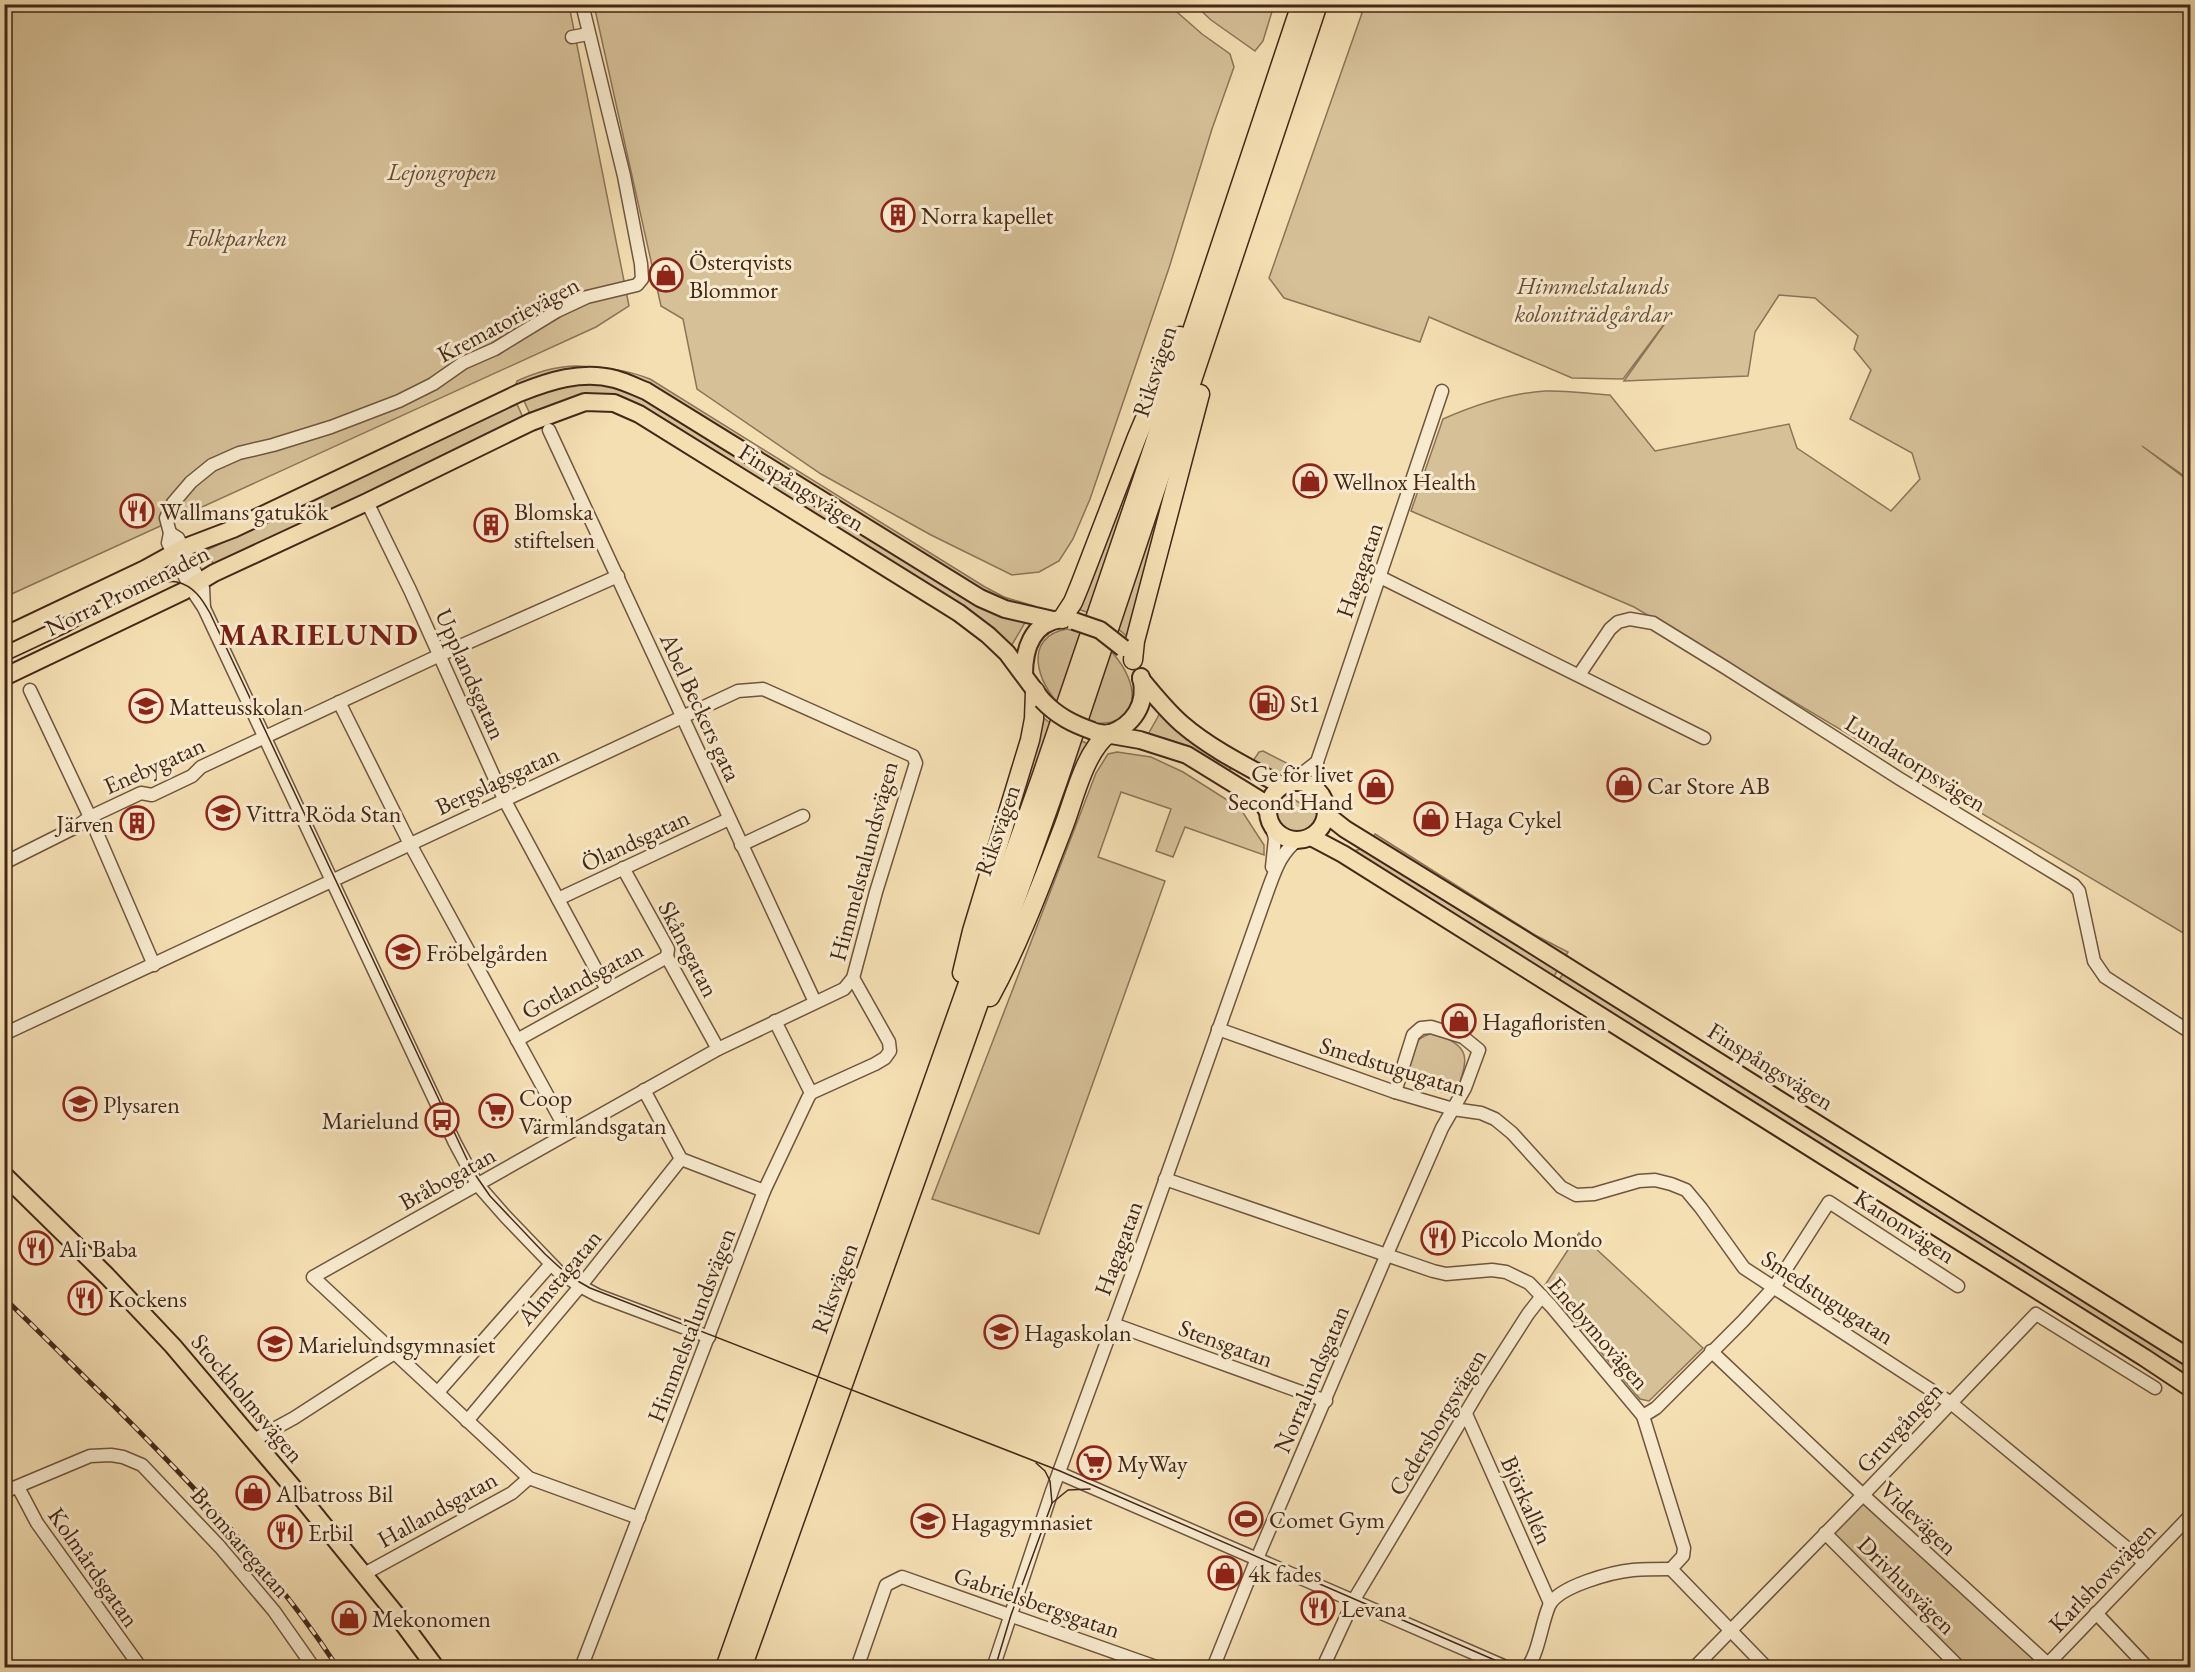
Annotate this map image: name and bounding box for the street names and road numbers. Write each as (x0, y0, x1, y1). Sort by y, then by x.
street label: Krematorievägen (431, 268, 585, 370)
street label: Riksvägen (1125, 321, 1183, 421)
street label: Finspångsvägen (733, 436, 871, 538)
street label: Hagagatan (1328, 518, 1390, 622)
street label: Norra Promenaden (40, 537, 214, 643)
street label: Upplandsgatan (428, 604, 514, 745)
street label: Abel Beckers gata (653, 627, 749, 787)
street label: Lundatorpsvägen (1840, 707, 1993, 819)
street label: Enebygatan (99, 729, 210, 801)
street label: Bergslagsgatan (430, 738, 564, 822)
street label: Himmelstalundsvägen (821, 757, 905, 964)
street label: Riksvägen (967, 780, 1027, 880)
street label: Ölandsgatan (576, 801, 694, 879)
street label: Skånegatan (652, 896, 727, 1003)
street label: Gotlandsgatan (516, 934, 649, 1026)
street label: Finspångsvägen (1702, 1015, 1840, 1117)
street label: Smedstugugatan (1316, 1029, 1470, 1103)
street label: Bråbogatan (393, 1139, 501, 1217)
street label: Kanonvägen (1848, 1182, 1962, 1270)
street label: Hagagatan (1087, 1196, 1150, 1300)
street label: Almstagatan (509, 1222, 608, 1332)
street label: Himmelstalundsvägen (640, 1223, 742, 1427)
street label: Riksvägen (803, 1238, 865, 1338)
street label: Smedstugugatan (1756, 1243, 1900, 1352)
street label: Enebymovägen (1541, 1270, 1657, 1396)
street label: Norralundsgatan (1266, 1300, 1356, 1457)
street label: Stensgatan (1175, 1312, 1278, 1374)
street label: Stockholmsvägen (185, 1327, 311, 1469)
street label: Cedersborgsvägen (1381, 1343, 1493, 1501)
street label: Gruvgången (1849, 1375, 1949, 1479)
street label: Björkallén (1494, 1451, 1560, 1549)
street label: Hallandsgatan (372, 1463, 503, 1555)
street label: Videvägen (1874, 1474, 1965, 1562)
street label: Bromsaregatan (184, 1480, 298, 1604)
street label: Kolmårdsgatan (41, 1501, 147, 1633)
street label: Karlshovsvägen (2042, 1515, 2163, 1639)
street label: Drivhusvägen (1851, 1529, 1963, 1641)
street label: Gabrielsbergsgatan (950, 1559, 1125, 1645)

